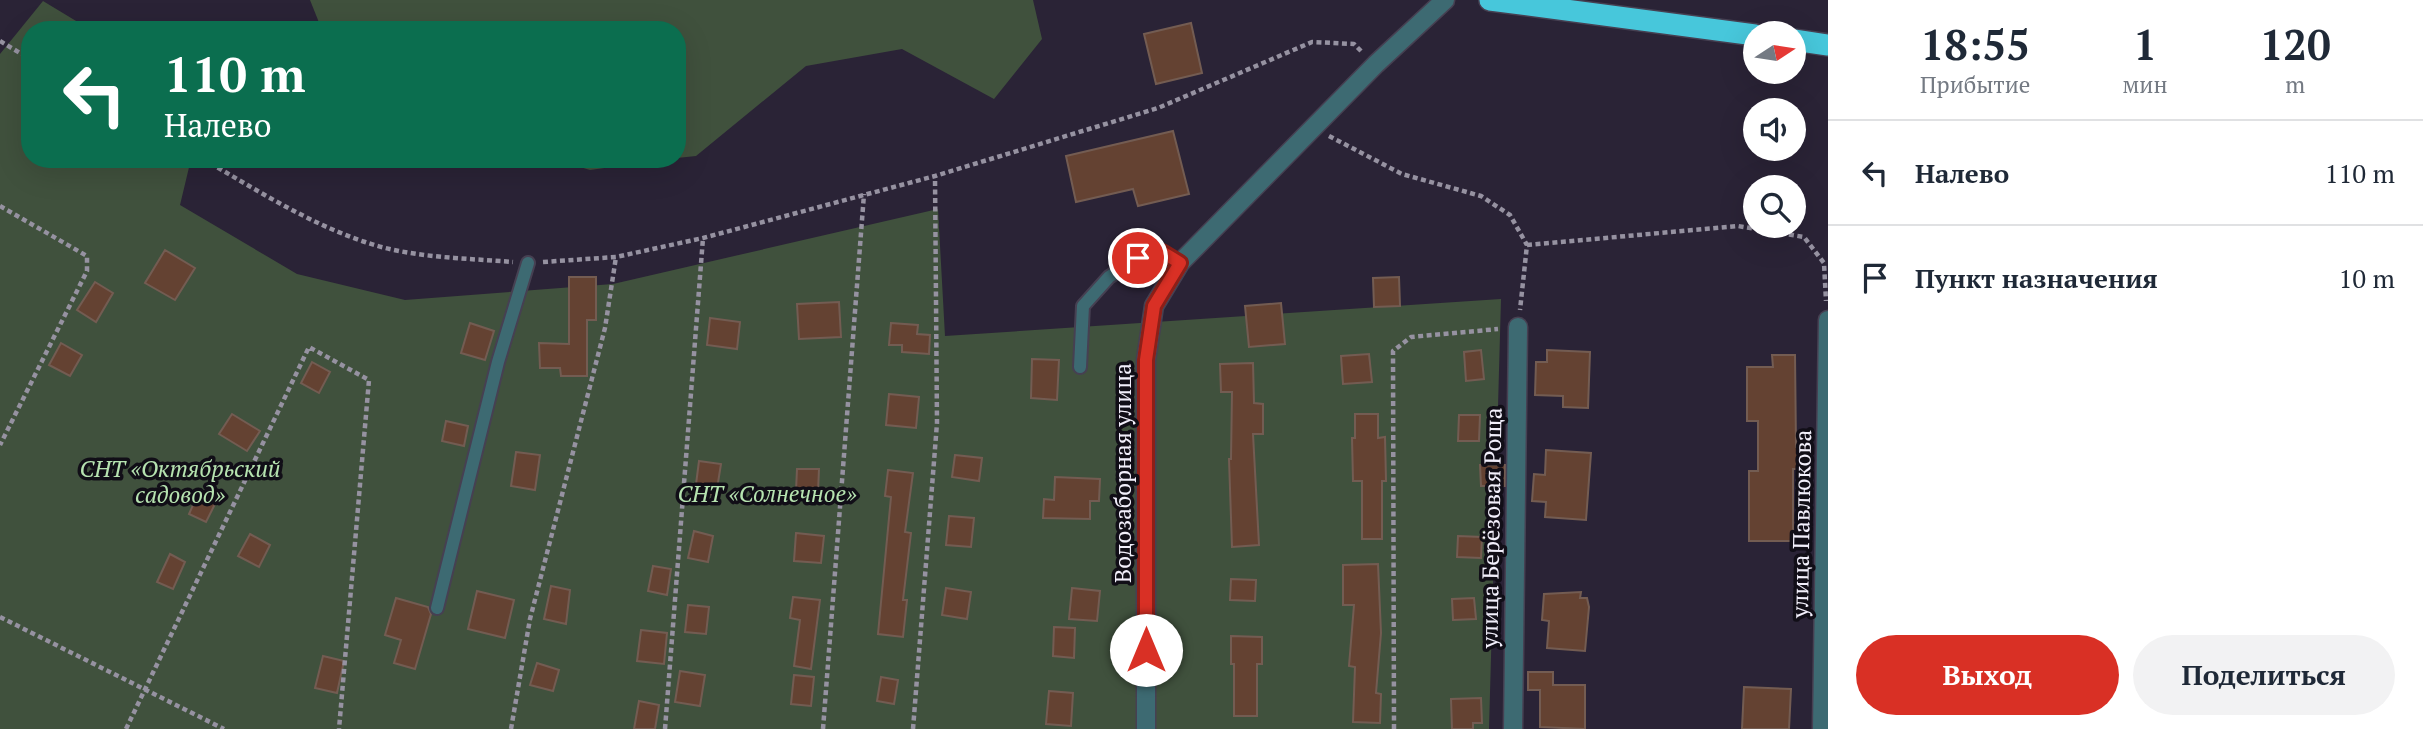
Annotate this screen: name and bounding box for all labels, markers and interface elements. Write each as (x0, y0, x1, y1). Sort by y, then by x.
text: 18:55 (1921, 16, 2030, 72)
text: 1 (2133, 16, 2157, 72)
text: 120 (2260, 16, 2331, 72)
north arrow (1743, 21, 1806, 84)
map controls (1743, 21, 1806, 238)
text: 110 m (164, 41, 306, 106)
icon: left (49, 49, 140, 140)
text: Прибытие (1920, 69, 2030, 100)
text: мин (2122, 69, 2168, 100)
text: m (2285, 69, 2305, 100)
button: sound (1743, 98, 1806, 161)
text: Налево (164, 104, 272, 146)
icon: left (1856, 154, 1894, 192)
text: Налево (1915, 156, 2009, 190)
text: 110 m (2325, 156, 2395, 190)
button: search (1743, 175, 1806, 238)
pin (1108, 228, 1168, 288)
icon: arrive (1119, 239, 1157, 277)
icon: arrive (1856, 259, 1894, 297)
text: Пункт назначения (1915, 261, 2158, 295)
text: 10 m (2339, 261, 2395, 295)
street label: Водозаборная улица (1107, 363, 1138, 583)
street label: улица Берёзовая Роща (1473, 407, 1509, 650)
street label: улица Павлюкова (1784, 429, 1818, 619)
park label: СНТ «Октябрьский садовод» (80, 453, 280, 510)
park label: СНТ «Солнечное» (678, 478, 857, 509)
position arrow (1109, 613, 1183, 687)
button: Выход (1856, 635, 2119, 715)
button: Поделиться (2133, 635, 2395, 715)

